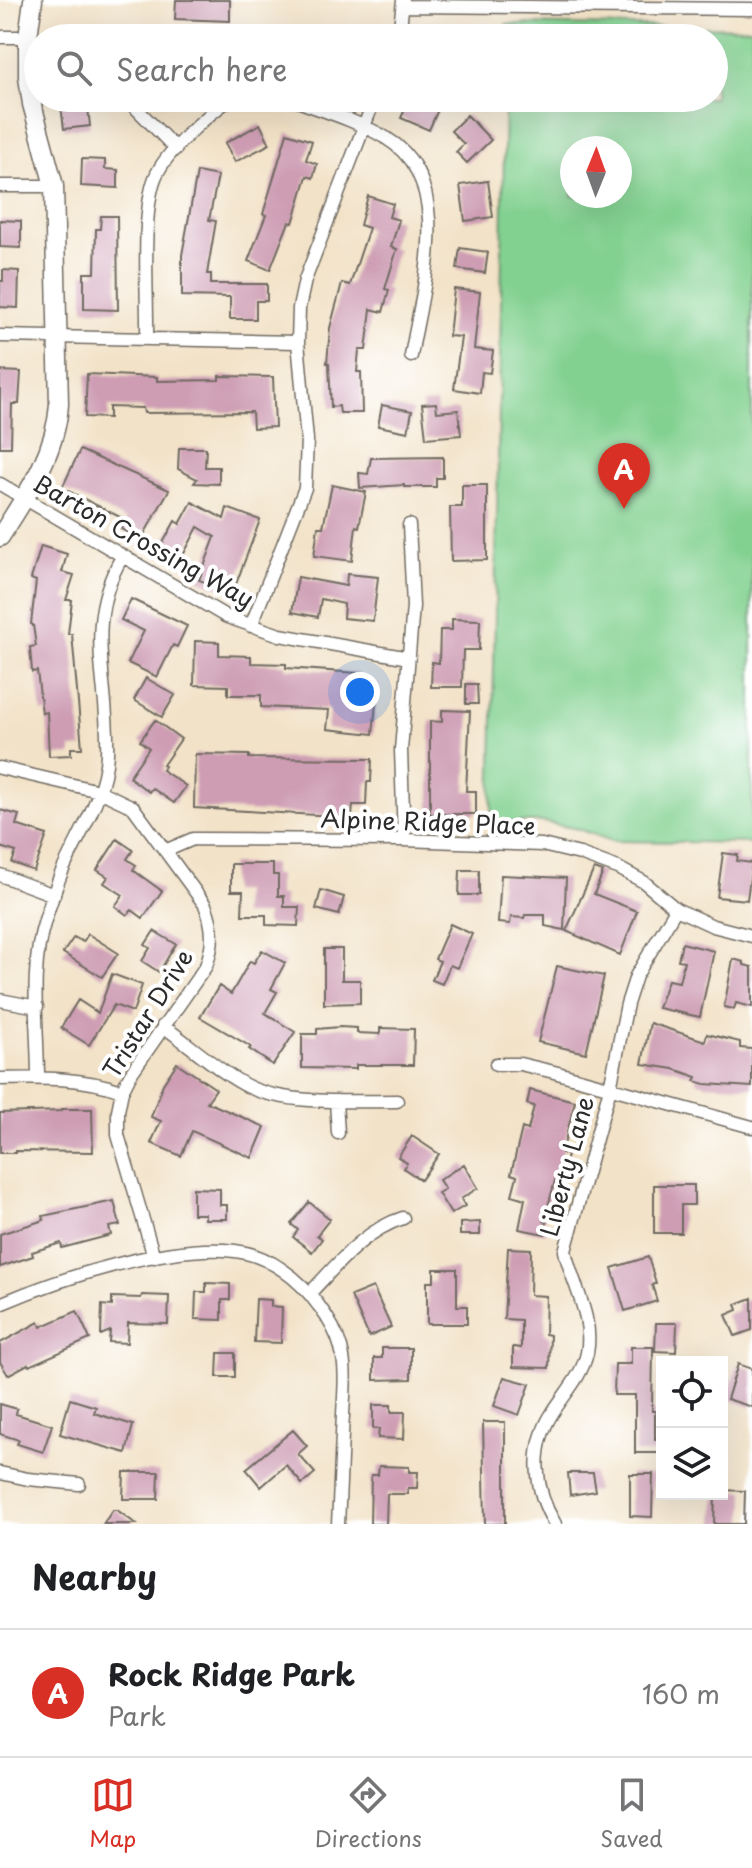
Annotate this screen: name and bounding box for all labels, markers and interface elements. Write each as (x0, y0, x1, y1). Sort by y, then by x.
search box (24, 24, 728, 112)
icon: search (52, 46, 96, 90)
text: Search here (116, 46, 288, 91)
north arrow (560, 136, 632, 208)
pin: A (598, 443, 650, 509)
street label: Barton Crossing Way (27, 464, 261, 616)
your location (340, 672, 380, 712)
street label: Alpine Ridge Place (320, 799, 536, 843)
street label: Tristar Drive (93, 941, 201, 1085)
street label: Liberty Lane (530, 1092, 602, 1240)
map controls (656, 1356, 728, 1500)
button: locate (656, 1356, 728, 1428)
button: layers (656, 1428, 728, 1500)
text: Nearby (32, 1550, 157, 1602)
text: Rock Ridge Park (108, 1651, 355, 1696)
text: A (48, 1674, 68, 1713)
text: 160 m (642, 1674, 720, 1713)
text: Park (108, 1696, 166, 1735)
tab: Map (89, 1773, 136, 1854)
tab: Directions (315, 1773, 422, 1854)
tab: Saved (600, 1773, 663, 1854)

